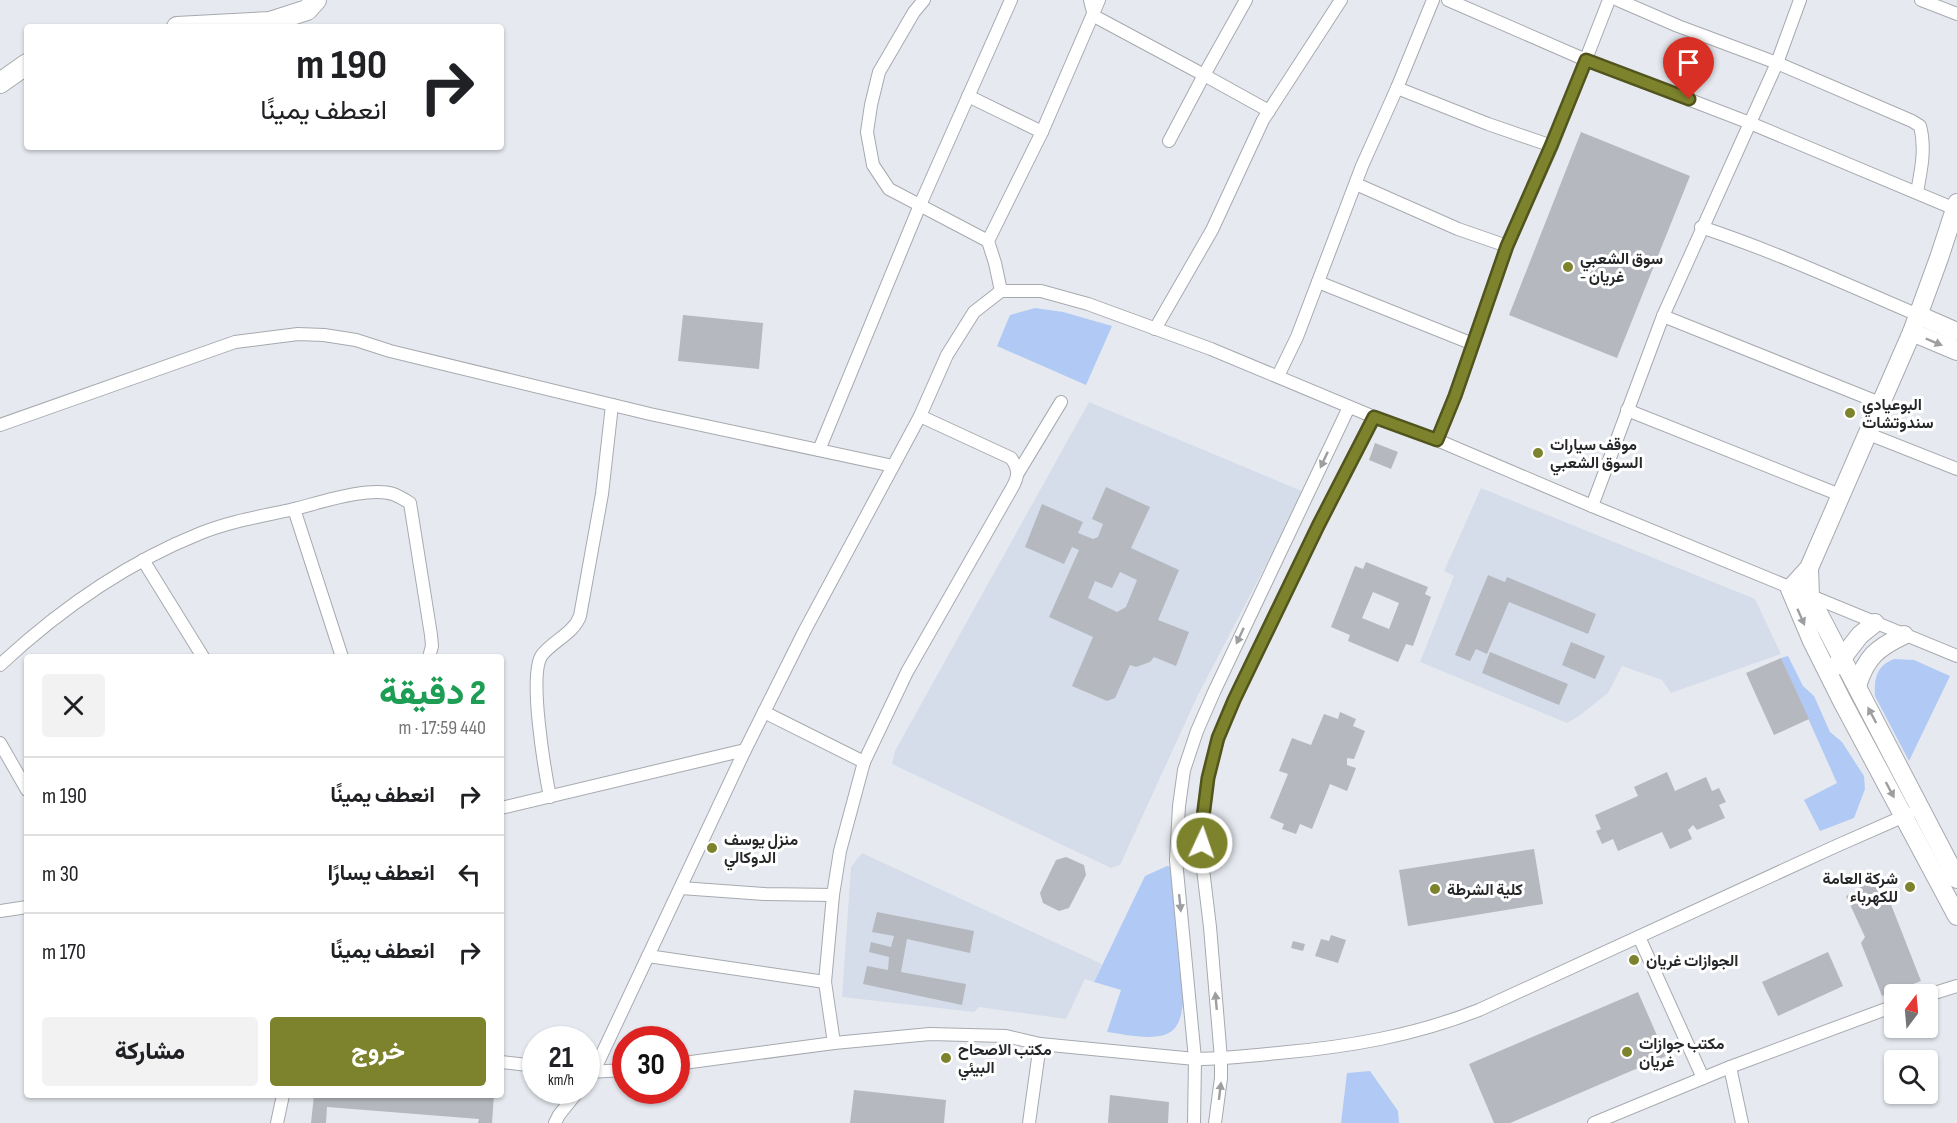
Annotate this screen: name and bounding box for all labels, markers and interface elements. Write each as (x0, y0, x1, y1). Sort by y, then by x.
pin (1663, 37, 1714, 99)
text: 190 m (296, 40, 387, 91)
icon: arrive (1672, 46, 1705, 79)
icon: right (408, 48, 486, 126)
text: انعطف يمينًا (260, 95, 387, 127)
place label: سوق الشعبي - غريان (1580, 250, 1663, 287)
marker: سوق الشعبي - غريان (1561, 260, 1575, 274)
one-way arrow (1926, 337, 1943, 346)
place label: البوعيادي سندوتشات (1862, 396, 1934, 433)
marker: البوعيادي سندوتشات (1843, 406, 1857, 420)
place label: موقف سيارات السوق الشعبي (1550, 436, 1643, 476)
marker: موقف سيارات السوق الشعبي (1531, 446, 1545, 460)
one-way arrow (1319, 451, 1329, 469)
one-way arrow (1796, 609, 1806, 627)
one-way arrow (1236, 627, 1246, 645)
text: 2 دقيقة (379, 672, 486, 715)
button: close (42, 674, 105, 737)
one-way arrow (1868, 707, 1877, 724)
text: 440 m · 17:59 (398, 716, 486, 740)
icon: right (453, 780, 486, 813)
text: انعطف يمينًا (330, 782, 435, 809)
one-way arrow (1885, 782, 1895, 799)
text: 190 m (42, 783, 87, 810)
position arrow (1170, 811, 1234, 875)
place label: منزل يوسف الدوكالي (724, 831, 798, 871)
marker: منزل يوسف الدوكالي (705, 841, 719, 855)
icon: left (453, 858, 486, 891)
text: انعطف يسارًا (327, 860, 435, 887)
text: 30 m (42, 861, 79, 888)
place label: شركة العامة للكهرباء (1822, 870, 1898, 907)
marker: شركة العامة للكهرباء (1903, 880, 1917, 894)
place label: كلية الشرطة (1447, 881, 1523, 900)
marker: كلية الشرطة (1428, 882, 1442, 896)
one-way arrow (1175, 893, 1185, 912)
icon: right (453, 936, 486, 969)
text: انعطف يمينًا (330, 938, 435, 965)
text: 170 m (42, 939, 86, 966)
place label: الجوازات غريان (1646, 952, 1738, 971)
marker: الجوازات غريان (1627, 953, 1641, 967)
north arrow (1884, 984, 1938, 1038)
map controls (1884, 984, 1938, 1104)
one-way arrow (1211, 991, 1221, 1010)
button: مشاركة (42, 1017, 258, 1086)
button: خروج (270, 1017, 486, 1086)
speed limit sign: 30 (612, 1026, 690, 1104)
place label: مكتب جوازات غريان (1639, 1035, 1725, 1072)
text: 21 (549, 1040, 573, 1076)
place label: مكتب الاصحاح البيئي (958, 1041, 1052, 1081)
marker: مكتب جوازات غريان (1620, 1045, 1634, 1059)
button: search (1884, 1050, 1938, 1104)
marker: مكتب الاصحاح البيئي (939, 1051, 953, 1065)
text: km/h (548, 1071, 574, 1090)
one-way arrow (1215, 1082, 1224, 1101)

